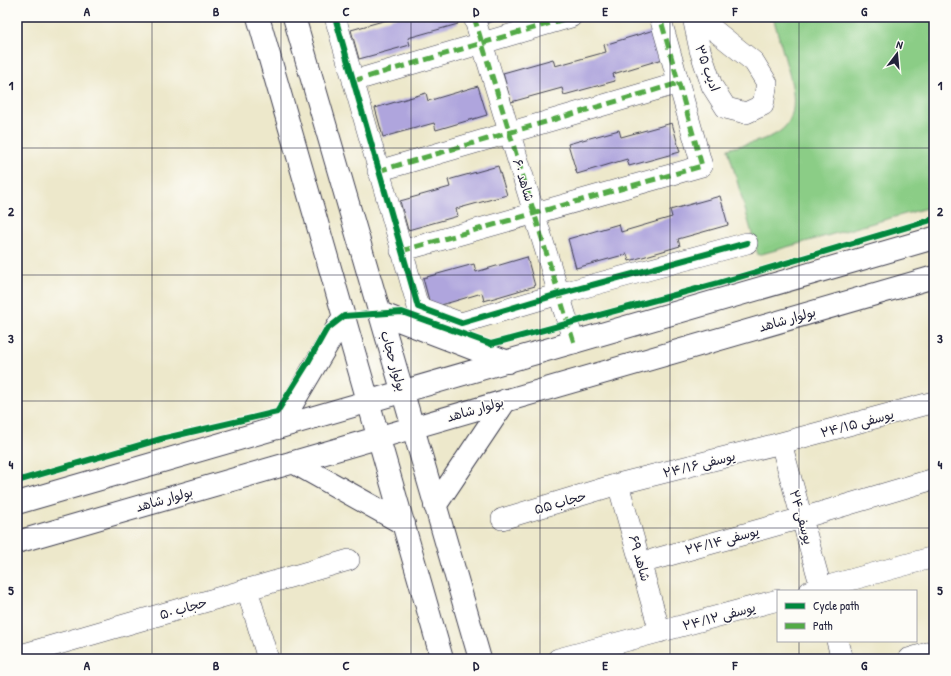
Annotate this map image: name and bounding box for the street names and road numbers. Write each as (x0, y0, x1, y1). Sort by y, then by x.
street label: ادیب ۳۵ (691, 42, 725, 94)
street label: شاهد ۶۰ (509, 156, 539, 204)
street label: بولوار شاهد (756, 302, 818, 336)
street label: بولوار حجاب (377, 328, 411, 394)
street label: بولوار شاهد (444, 392, 506, 426)
street label: یوسفی ۲۴/۱۵ (818, 405, 896, 442)
street label: یوسفی ۲۴/۱۶ (661, 446, 737, 483)
street label: بولوار شاهد (133, 482, 195, 516)
street label: حجاب ۵۵ (532, 486, 588, 518)
street label: یوسفی ۲۴ (785, 488, 818, 547)
street label: یوسفی ۲۴/۱۴ (683, 521, 761, 559)
street label: شاهد ۶۹ (625, 533, 655, 583)
street label: حجاب ۵۰ (157, 593, 209, 623)
street label: یوسفی ۲۴/۱۲ (680, 598, 758, 635)

